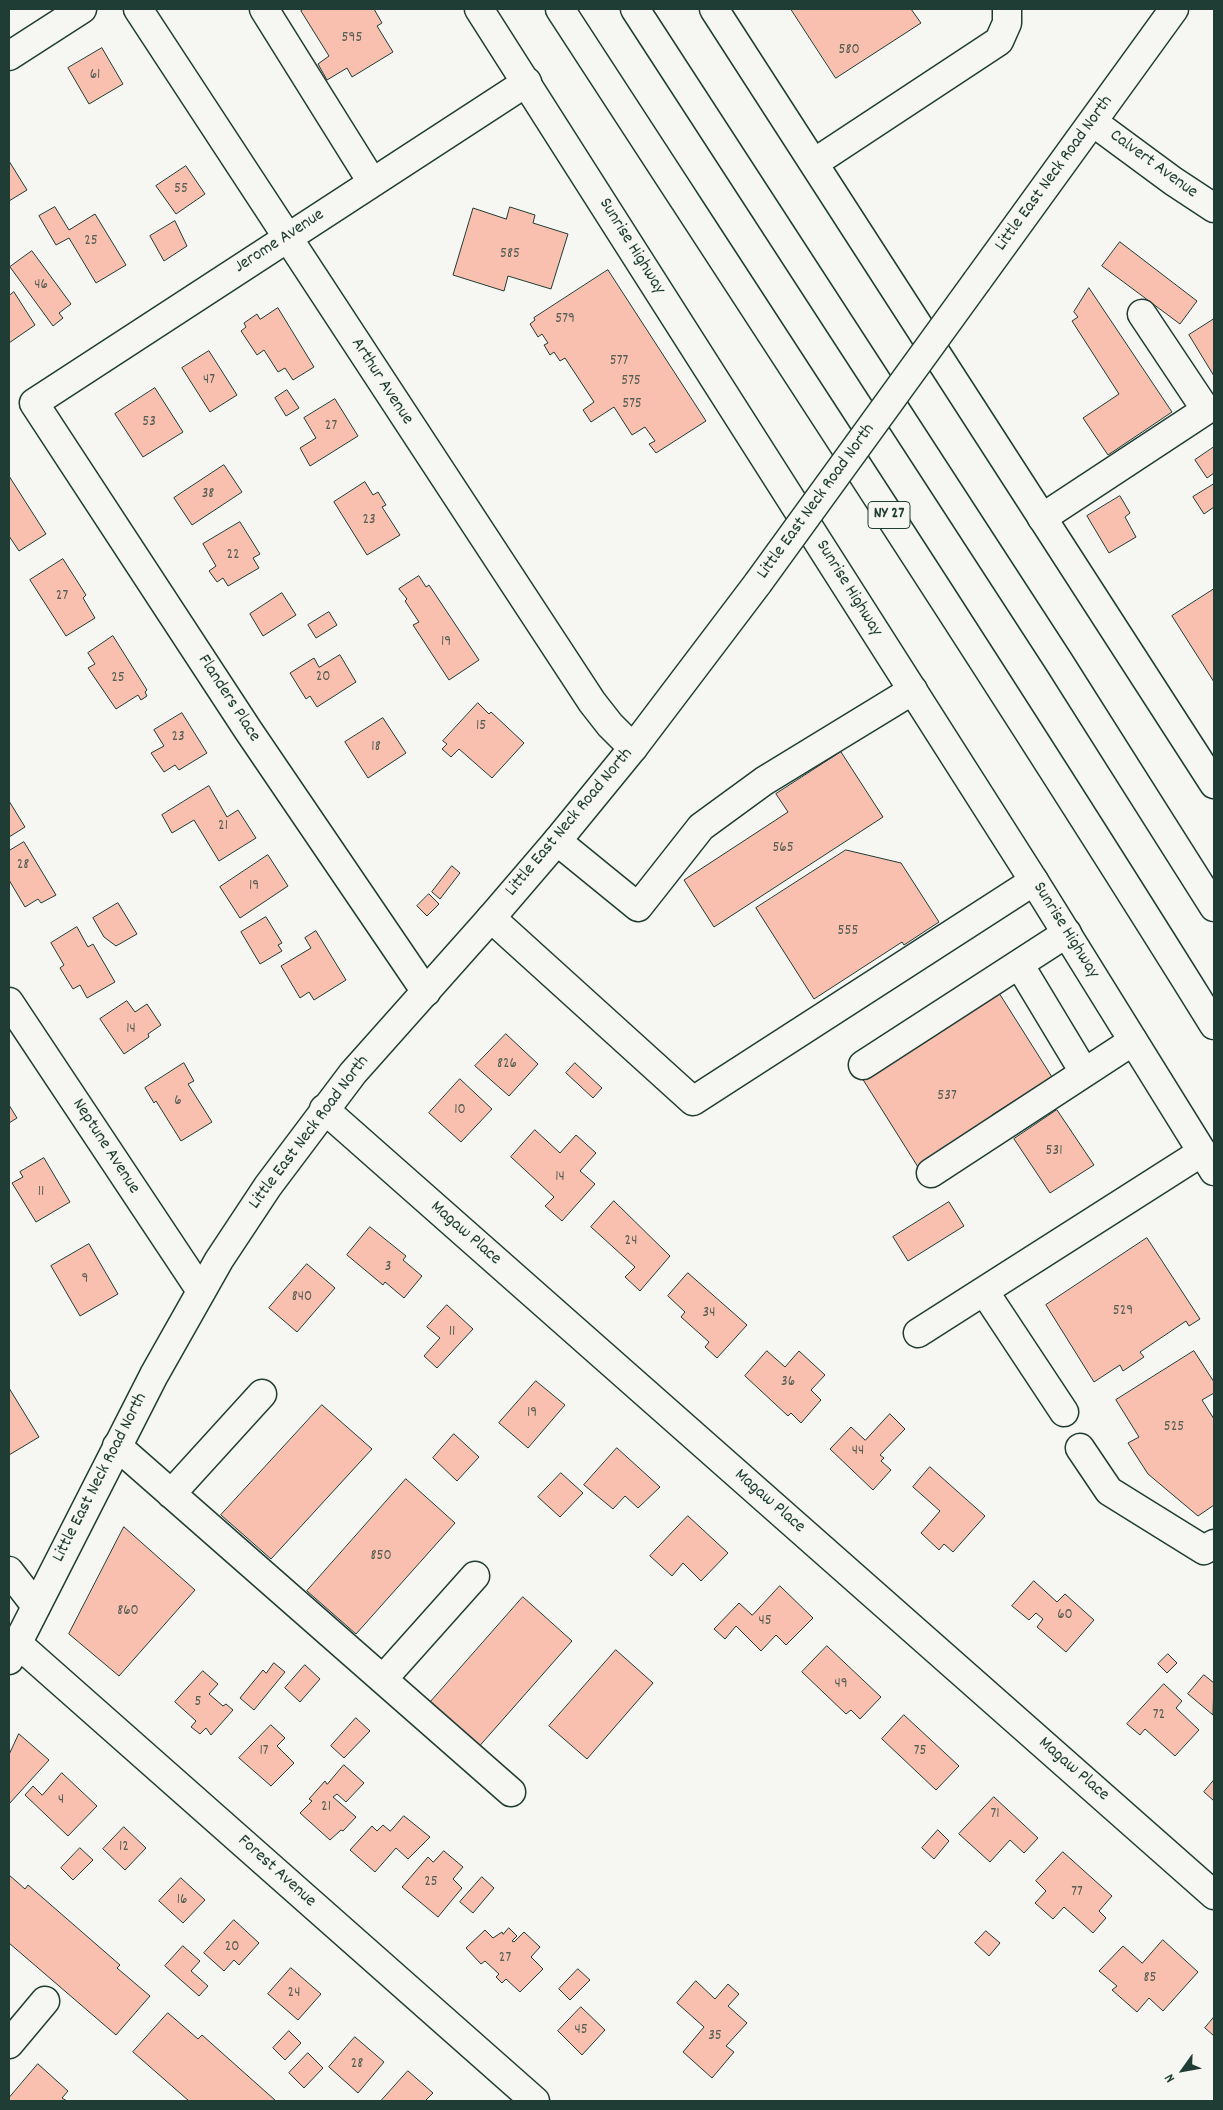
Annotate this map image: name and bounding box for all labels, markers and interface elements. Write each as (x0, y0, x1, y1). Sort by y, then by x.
house number: 595 (342, 30, 362, 48)
house number: 580 (838, 42, 860, 60)
house number: 61 (90, 67, 100, 85)
street label: Little East Neck Road North (991, 92, 1119, 256)
street label: Calvert Avenue (1105, 126, 1201, 204)
house number: 55 (174, 181, 188, 199)
street label: Sunrise Highway (593, 195, 669, 299)
street label: Jerome Avenue (231, 205, 329, 279)
house number: 25 (84, 233, 98, 251)
house number: 585 (500, 246, 520, 264)
house number: 46 (34, 277, 48, 295)
house number: 579 (555, 311, 575, 329)
street label: Arthur Avenue (345, 335, 417, 429)
house number: 577 (610, 353, 628, 371)
house number: 47 (203, 372, 215, 390)
house number: 575 (621, 373, 641, 391)
house number: 575 (622, 396, 642, 414)
house number: 53 (142, 414, 156, 432)
house number: 27 (325, 418, 337, 436)
street label: Little East Neck Road North (753, 420, 881, 584)
house number: 38 (202, 486, 214, 504)
road number: NY 27 (868, 502, 910, 528)
house number: 23 (362, 512, 376, 530)
street label: Sunrise Highway (810, 537, 886, 641)
house number: 22 (226, 547, 240, 565)
house number: 27 (56, 588, 68, 606)
house number: 19 (441, 634, 451, 652)
street label: Flanders Place (192, 651, 264, 747)
house number: 20 (316, 669, 330, 687)
house number: 25 (111, 670, 125, 688)
house number: 15 (476, 718, 486, 736)
house number: 23 (171, 729, 185, 747)
house number: 18 (371, 739, 381, 757)
street label: Little East Neck Road North (502, 744, 638, 902)
house number: 21 (218, 818, 228, 836)
house number: 565 (772, 840, 794, 858)
house number: 28 (17, 857, 29, 875)
house number: 19 (249, 878, 259, 896)
street label: Sunrise Highway (1027, 879, 1103, 983)
house number: 555 (838, 923, 858, 941)
house number: 14 (126, 1021, 136, 1039)
street label: Little East Neck Road North (245, 1052, 375, 1214)
house number: 826 (497, 1056, 517, 1074)
house number: 537 (937, 1088, 957, 1106)
house number: 6 (174, 1093, 182, 1111)
street label: Neptune Avenue (66, 1095, 144, 1199)
house number: 10 (454, 1102, 466, 1120)
house number: 531 (1046, 1143, 1062, 1161)
house number: 14 (555, 1169, 565, 1187)
house number: 11 (38, 1184, 44, 1202)
street label: Magaw Place (425, 1197, 505, 1271)
house number: 24 (625, 1233, 637, 1251)
house number: 3 (385, 1259, 391, 1277)
house number: 9 (82, 1271, 88, 1289)
house number: 840 (292, 1289, 312, 1307)
house number: 529 (1113, 1303, 1133, 1321)
house number: 34 (703, 1305, 715, 1323)
house number: 11 (449, 1324, 455, 1342)
house number: 36 (781, 1374, 795, 1392)
street label: Little East Neck Road North (49, 1390, 153, 1566)
house number: 19 (527, 1405, 537, 1423)
house number: 525 (1164, 1419, 1184, 1437)
house number: 44 (852, 1443, 864, 1461)
street label: Magaw Place (729, 1465, 809, 1539)
house number: 850 (370, 1548, 392, 1566)
house number: 860 (117, 1603, 139, 1621)
house number: 60 (1057, 1607, 1073, 1625)
house number: 45 (758, 1613, 772, 1631)
house number: 49 (834, 1676, 848, 1694)
house number: 5 (195, 1694, 201, 1712)
house number: 72 (1153, 1707, 1165, 1725)
street label: Magaw Place (1033, 1733, 1113, 1807)
house number: 17 (259, 1743, 269, 1761)
house number: 75 (914, 1743, 926, 1761)
house number: 4 (58, 1792, 64, 1810)
house number: 21 (321, 1799, 331, 1817)
house number: 71 (990, 1806, 1000, 1824)
street label: Forest Avenue (232, 1831, 320, 1913)
house number: 12 (119, 1839, 129, 1857)
house number: 25 (424, 1874, 438, 1892)
house number: 77 (1071, 1884, 1083, 1902)
house number: 16 (177, 1892, 187, 1910)
house number: 20 (225, 1939, 239, 1957)
house number: 27 (499, 1950, 511, 1968)
house number: 85 (1144, 1970, 1156, 1988)
house number: 24 (288, 1985, 300, 2003)
house number: 45 (574, 2022, 588, 2040)
house number: 35 (708, 2028, 722, 2046)
north arrow (1158, 2045, 1208, 2095)
house number: 28 (351, 2056, 363, 2074)
text: N (1160, 2070, 1181, 2086)

